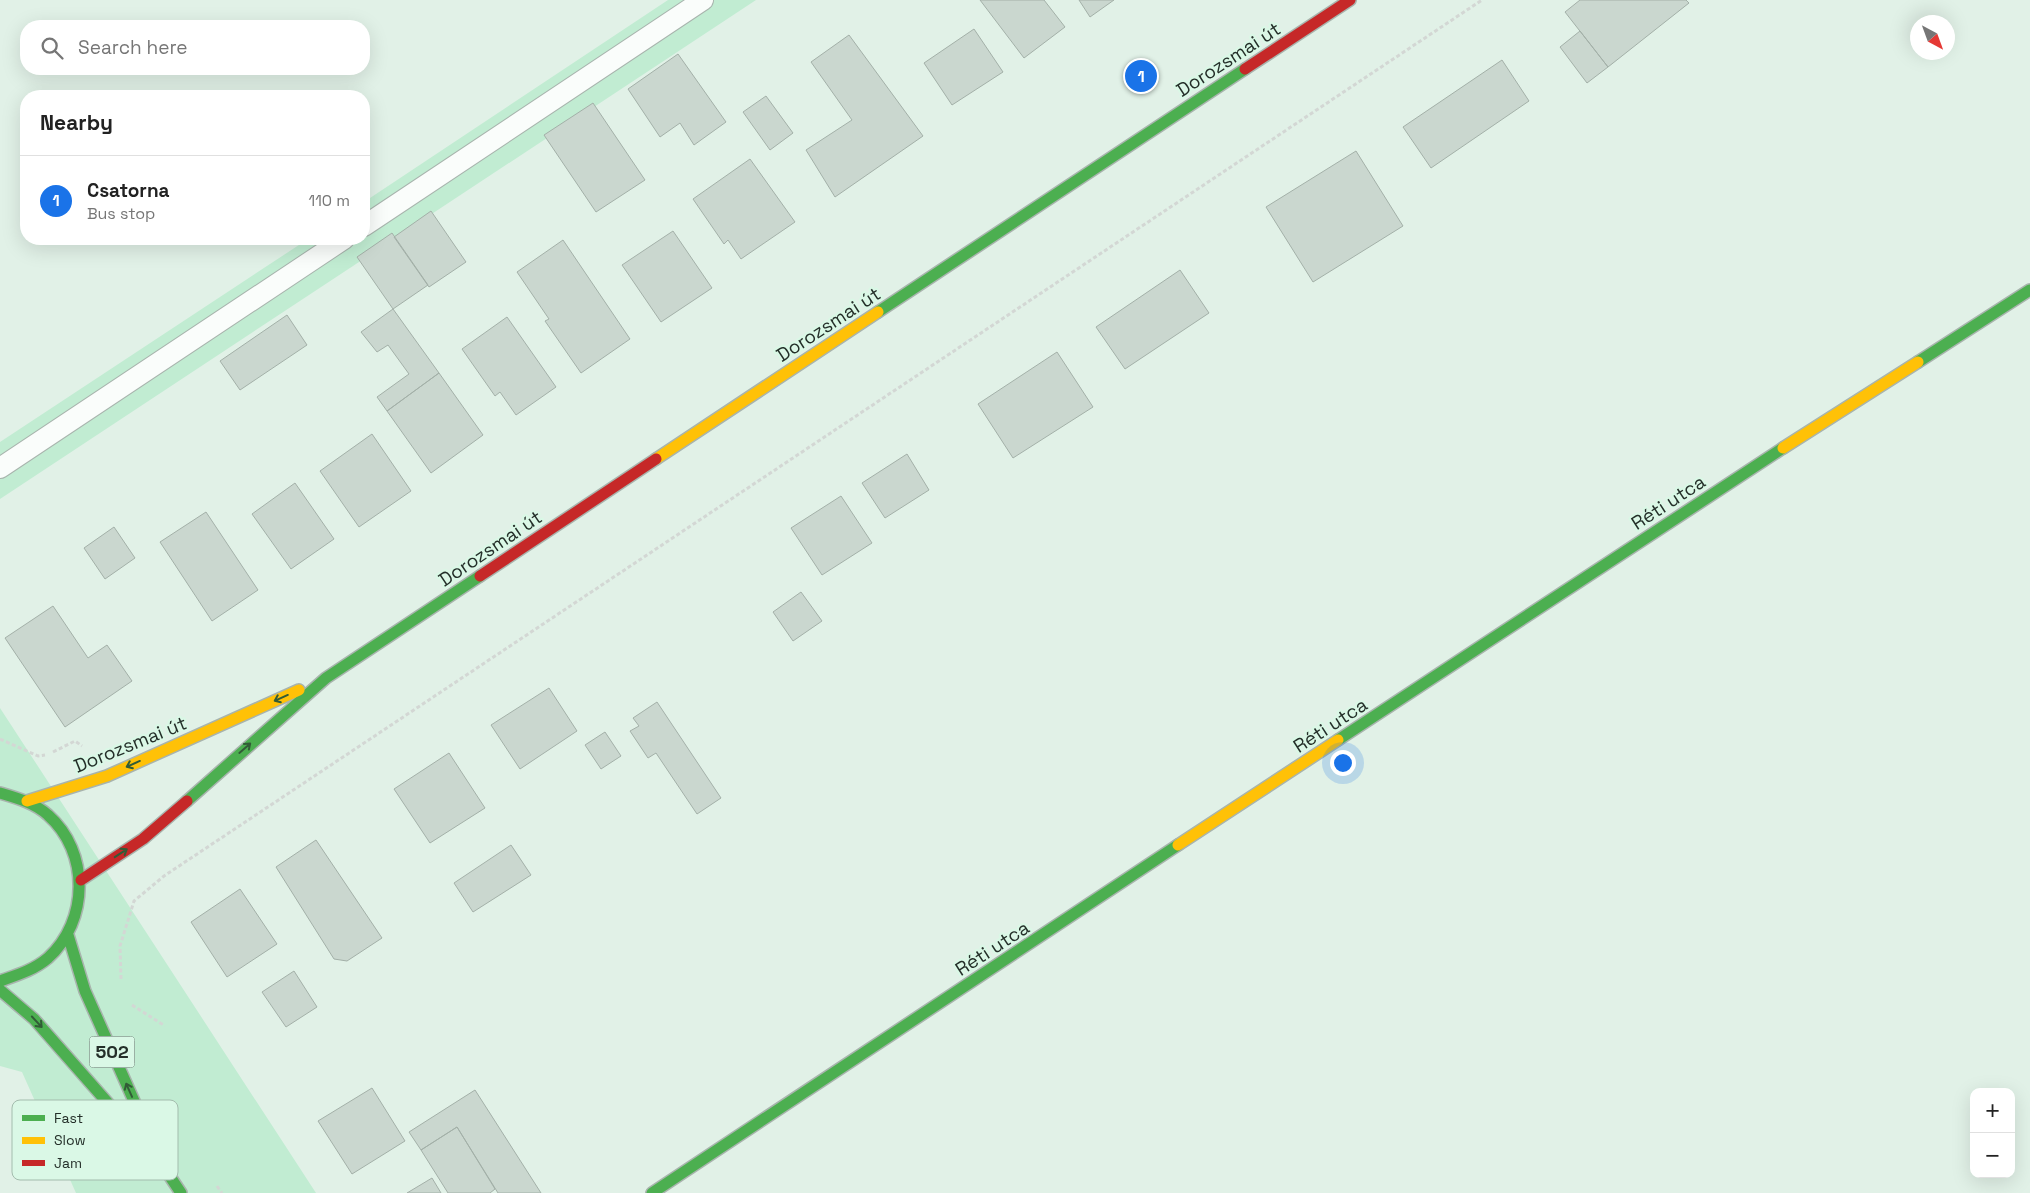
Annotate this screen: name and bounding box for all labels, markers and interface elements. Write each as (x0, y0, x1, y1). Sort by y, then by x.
north arrow (1910, 15, 1955, 60)
street label: Dorozsmai út (1171, 16, 1285, 102)
search box (20, 20, 370, 75)
icon: search (38, 34, 66, 62)
text: Search here (78, 35, 188, 60)
pin: 1 (1125, 57, 1157, 95)
text: Nearby (40, 109, 113, 136)
text: Csatorna (87, 178, 170, 203)
text: 1 (52, 190, 60, 211)
text: 110 m (308, 190, 350, 211)
text: Bus stop (87, 203, 155, 224)
street label: Dorozsmai út (771, 281, 885, 367)
street label: Réti utca (1626, 469, 1710, 536)
street label: Dorozsmai út (434, 505, 547, 592)
street label: Réti utca (1288, 692, 1372, 759)
one-way arrow (274, 693, 289, 703)
street label: Dorozsmai út (70, 710, 190, 778)
one-way arrow (239, 742, 252, 754)
your location (1330, 750, 1356, 776)
one-way arrow (126, 760, 141, 770)
one-way arrow (114, 848, 128, 858)
street label: Réti utca (950, 915, 1034, 982)
one-way arrow (31, 1016, 43, 1029)
road number: 502 (90, 1036, 134, 1068)
one-way arrow (123, 1082, 133, 1097)
map controls (1970, 1088, 2015, 1178)
button: + (1970, 1088, 2015, 1133)
legend (12, 1100, 178, 1180)
text: Fast (54, 1109, 83, 1127)
text: Slow (54, 1131, 86, 1149)
button: − (1970, 1133, 2015, 1178)
text: Jam (54, 1154, 82, 1172)

